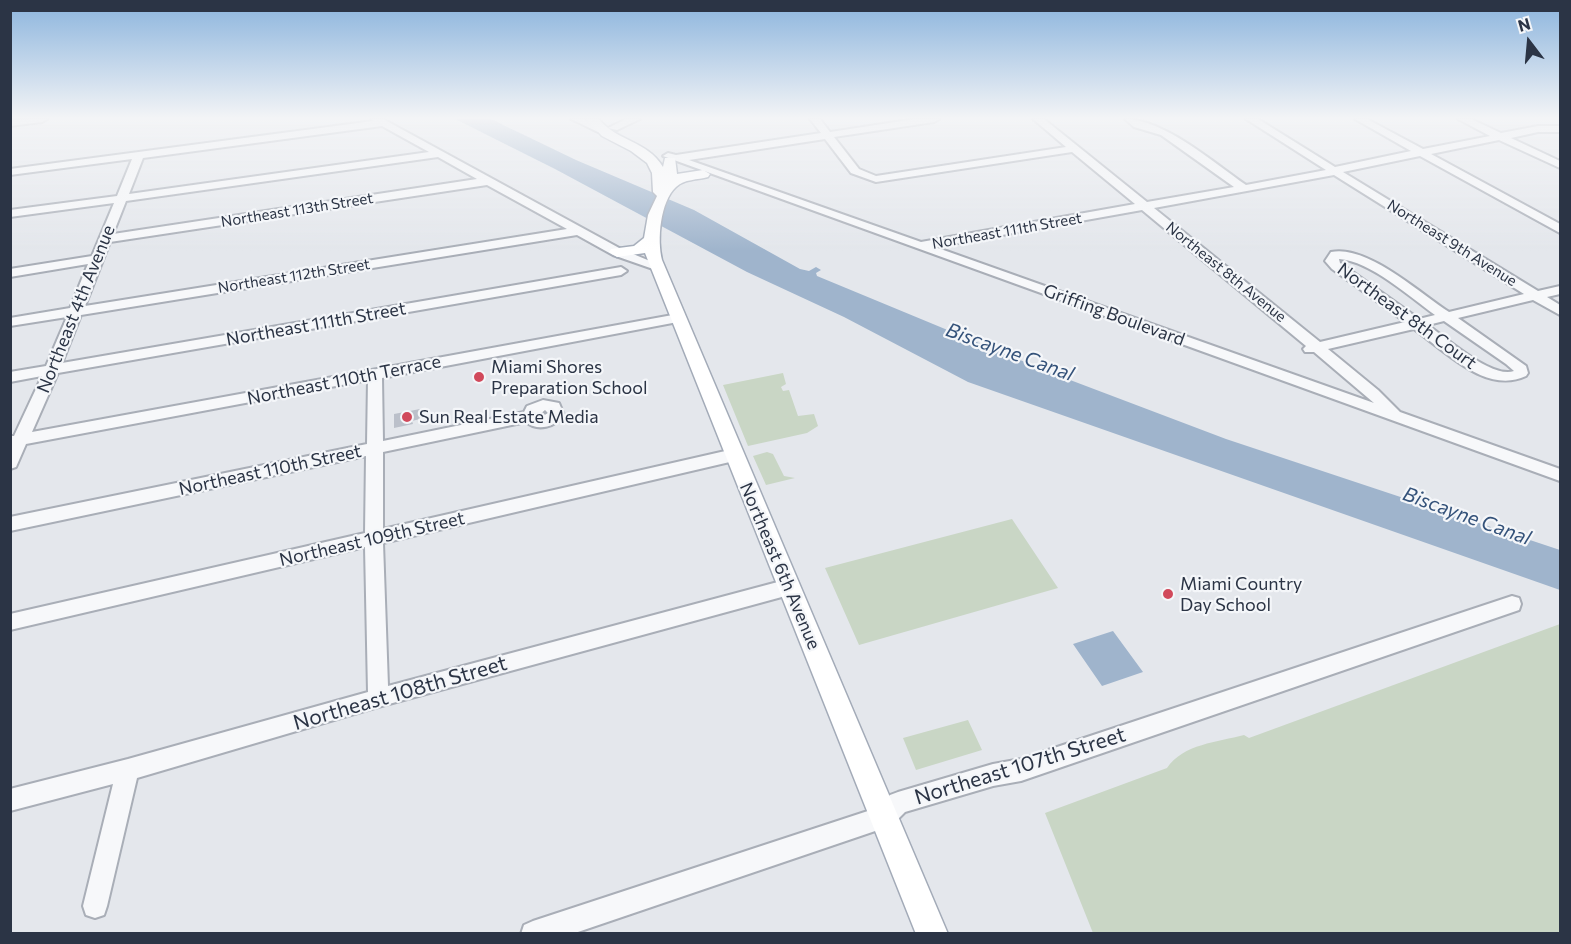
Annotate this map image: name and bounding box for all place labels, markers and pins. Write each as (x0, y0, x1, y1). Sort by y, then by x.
place label: Miami Shores Preparation School (491, 356, 648, 398)
marker: Miami Shores Preparation School (472, 370, 486, 384)
place label: Sun Real Estate Media (419, 406, 599, 428)
marker: Sun Real Estate Media (400, 410, 414, 424)
place label: Miami Country Day School (1180, 573, 1302, 616)
marker: Miami Country Day School (1161, 587, 1175, 601)

